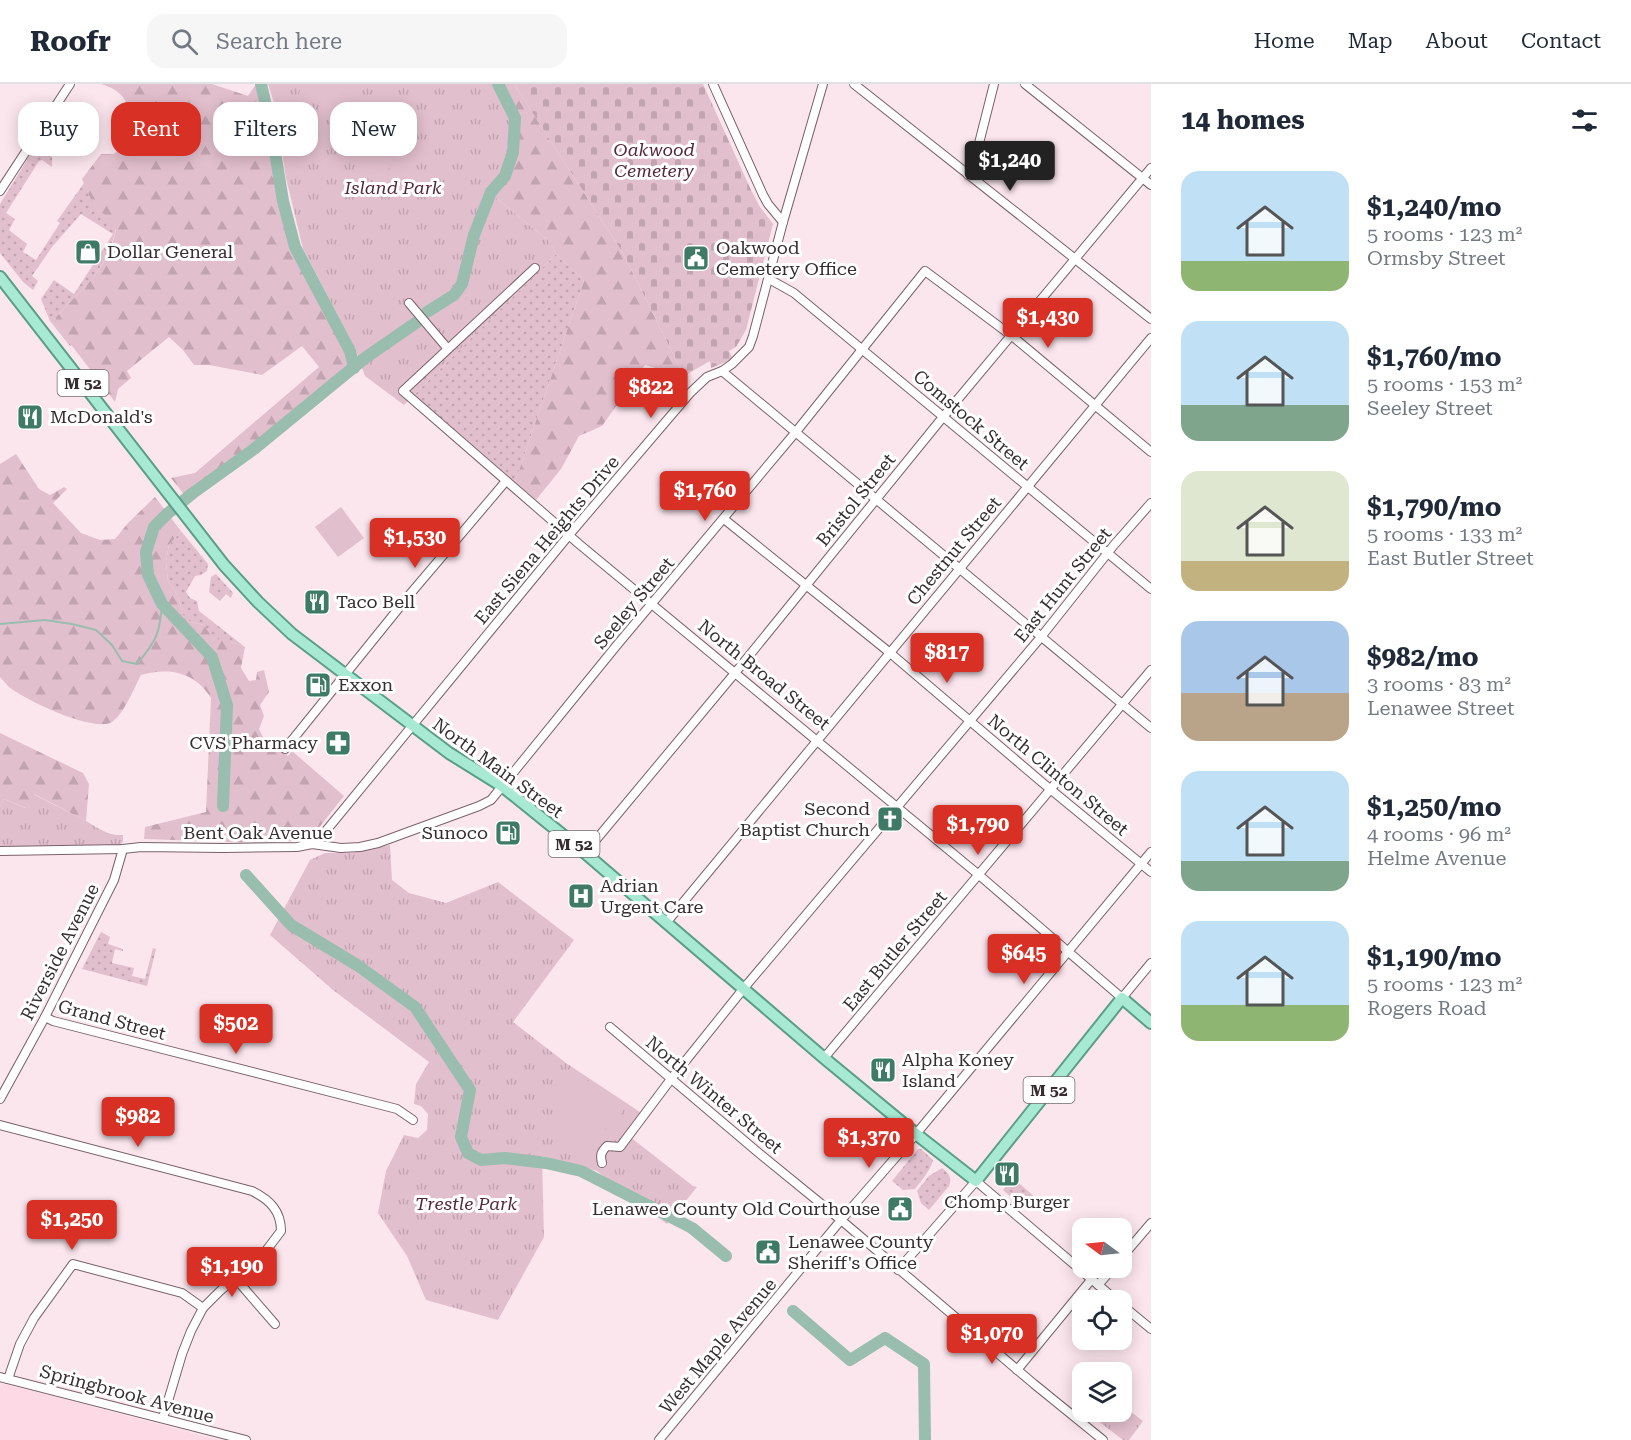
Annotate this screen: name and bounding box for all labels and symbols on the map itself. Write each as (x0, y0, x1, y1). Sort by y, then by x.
park label: Oakwood Cemetery (613, 139, 695, 181)
pin: $1,240 (961, 141, 1059, 192)
park label: Island Park (343, 177, 442, 198)
shop icon: Dollar General (73, 237, 103, 267)
place label: Oakwood Cemetery Office (716, 237, 857, 279)
place label: Dollar General (107, 241, 234, 262)
public building icon: Oakwood Cemetery Office (681, 243, 711, 273)
pin: $1,430 (999, 298, 1097, 349)
street label: Comstock Street (909, 365, 1034, 474)
pin: $822 (615, 368, 687, 419)
road number: M 52 (58, 370, 109, 396)
restaurant icon: McDonald's (15, 402, 45, 432)
place label: McDonald's (50, 406, 153, 427)
street label: Bristol Street (812, 449, 900, 550)
street label: East Siena Heights Drive (470, 451, 623, 628)
pin: $1,760 (656, 471, 754, 522)
street label: Chestnut Street (902, 492, 1005, 609)
pin: $1,530 (366, 518, 464, 569)
street label: East Hunt Street (1010, 523, 1116, 646)
street label: Seeley Street (589, 552, 678, 653)
restaurant icon: Taco Bell (302, 587, 332, 617)
place label: Taco Bell (336, 591, 416, 612)
street label: North Broad Street (694, 615, 835, 734)
pin: $817 (911, 633, 983, 684)
fuel station icon: Exxon (303, 670, 333, 700)
place label: Exxon (338, 674, 394, 695)
street label: North Clinton Street (984, 710, 1133, 840)
street label: North Main Street (429, 713, 568, 822)
pharmacy icon: CVS Pharmacy (323, 728, 353, 758)
place label: CVS Pharmacy (190, 732, 318, 753)
place label: Second Baptist Church (740, 798, 870, 840)
church icon: Second Baptist Church (875, 804, 905, 834)
pin: $1,790 (929, 805, 1027, 856)
fuel station icon: Sunoco (493, 818, 523, 848)
street label: Bent Oak Avenue (183, 822, 333, 843)
place label: Sunoco (422, 822, 488, 843)
road number: M 52 (548, 831, 600, 857)
place label: Adrian Urgent Care (600, 875, 704, 917)
street label: Riverside Avenue (16, 880, 103, 1024)
hospital icon: Adrian Urgent Care (566, 881, 596, 911)
street label: East Butler Street (838, 886, 951, 1015)
pin: $645 (988, 934, 1060, 985)
street label: Grand Street (56, 995, 168, 1044)
pin: $502 (200, 1004, 272, 1055)
street label: North Winter Street (642, 1031, 787, 1158)
place label: Alpha Koney Island (902, 1049, 1014, 1091)
restaurant icon: Alpha Koney Island (868, 1055, 898, 1085)
road number: M 52 (1024, 1077, 1074, 1103)
pin: $982 (102, 1097, 174, 1148)
pin: $1,370 (820, 1118, 918, 1169)
restaurant icon: Chomp Burger (992, 1159, 1022, 1189)
place label: Chomp Burger (944, 1191, 1070, 1212)
park label: Trestle Park (415, 1193, 517, 1214)
public building icon: Lenawee County Old Courthouse (885, 1194, 915, 1224)
place label: Lenawee County Old Courthouse (592, 1198, 880, 1219)
pin: $1,250 (23, 1200, 121, 1251)
north arrow (1072, 1218, 1132, 1278)
place label: Lenawee County Sheriff's Office (788, 1231, 934, 1273)
public building icon: Lenawee County Sheriff's Office (753, 1237, 783, 1267)
pin: $1,190 (183, 1247, 281, 1298)
street label: West Maple Avenue (655, 1274, 780, 1418)
pin: $1,070 (943, 1314, 1041, 1365)
street label: Springbrook Avenue (38, 1360, 217, 1427)

